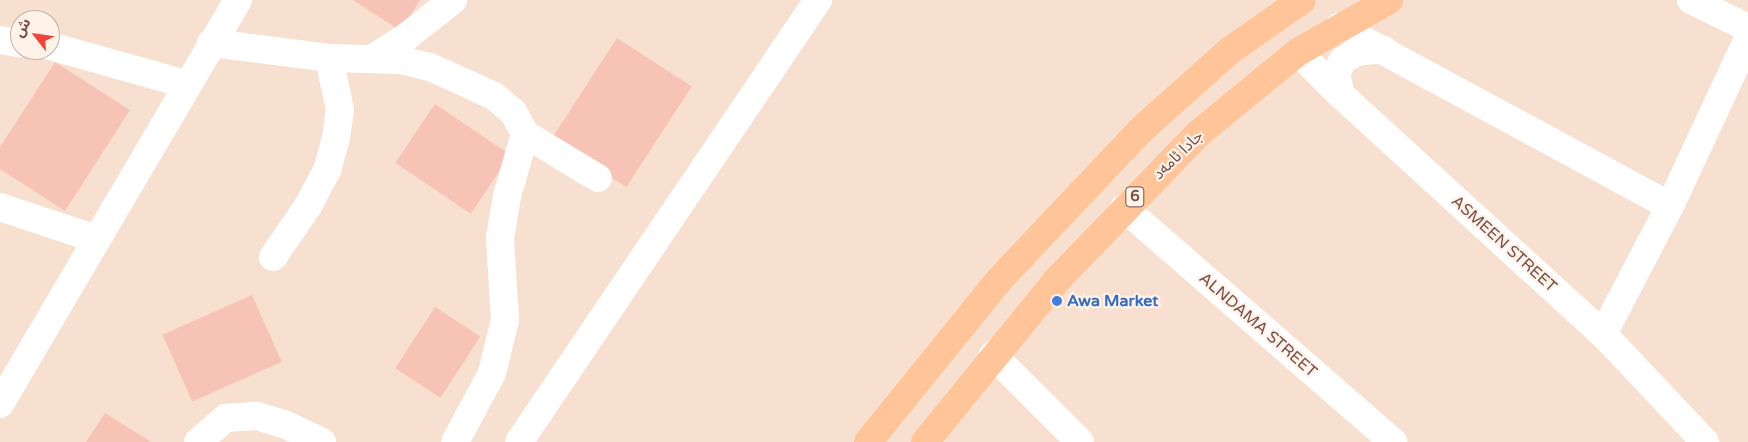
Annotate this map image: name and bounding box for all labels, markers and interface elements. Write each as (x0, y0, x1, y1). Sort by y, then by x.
north arrow (10, 10, 60, 60)
text: ش (10, 15, 35, 40)
street label: جادا ئامەد (1149, 126, 1207, 184)
road number: 6 (1125, 184, 1145, 210)
street label: ASMEEN STREET (1447, 192, 1561, 296)
street label: ALNDAMA STREET (1195, 269, 1321, 381)
place label: Awa Market (1067, 291, 1158, 311)
marker: Awa Market (1051, 295, 1063, 307)

